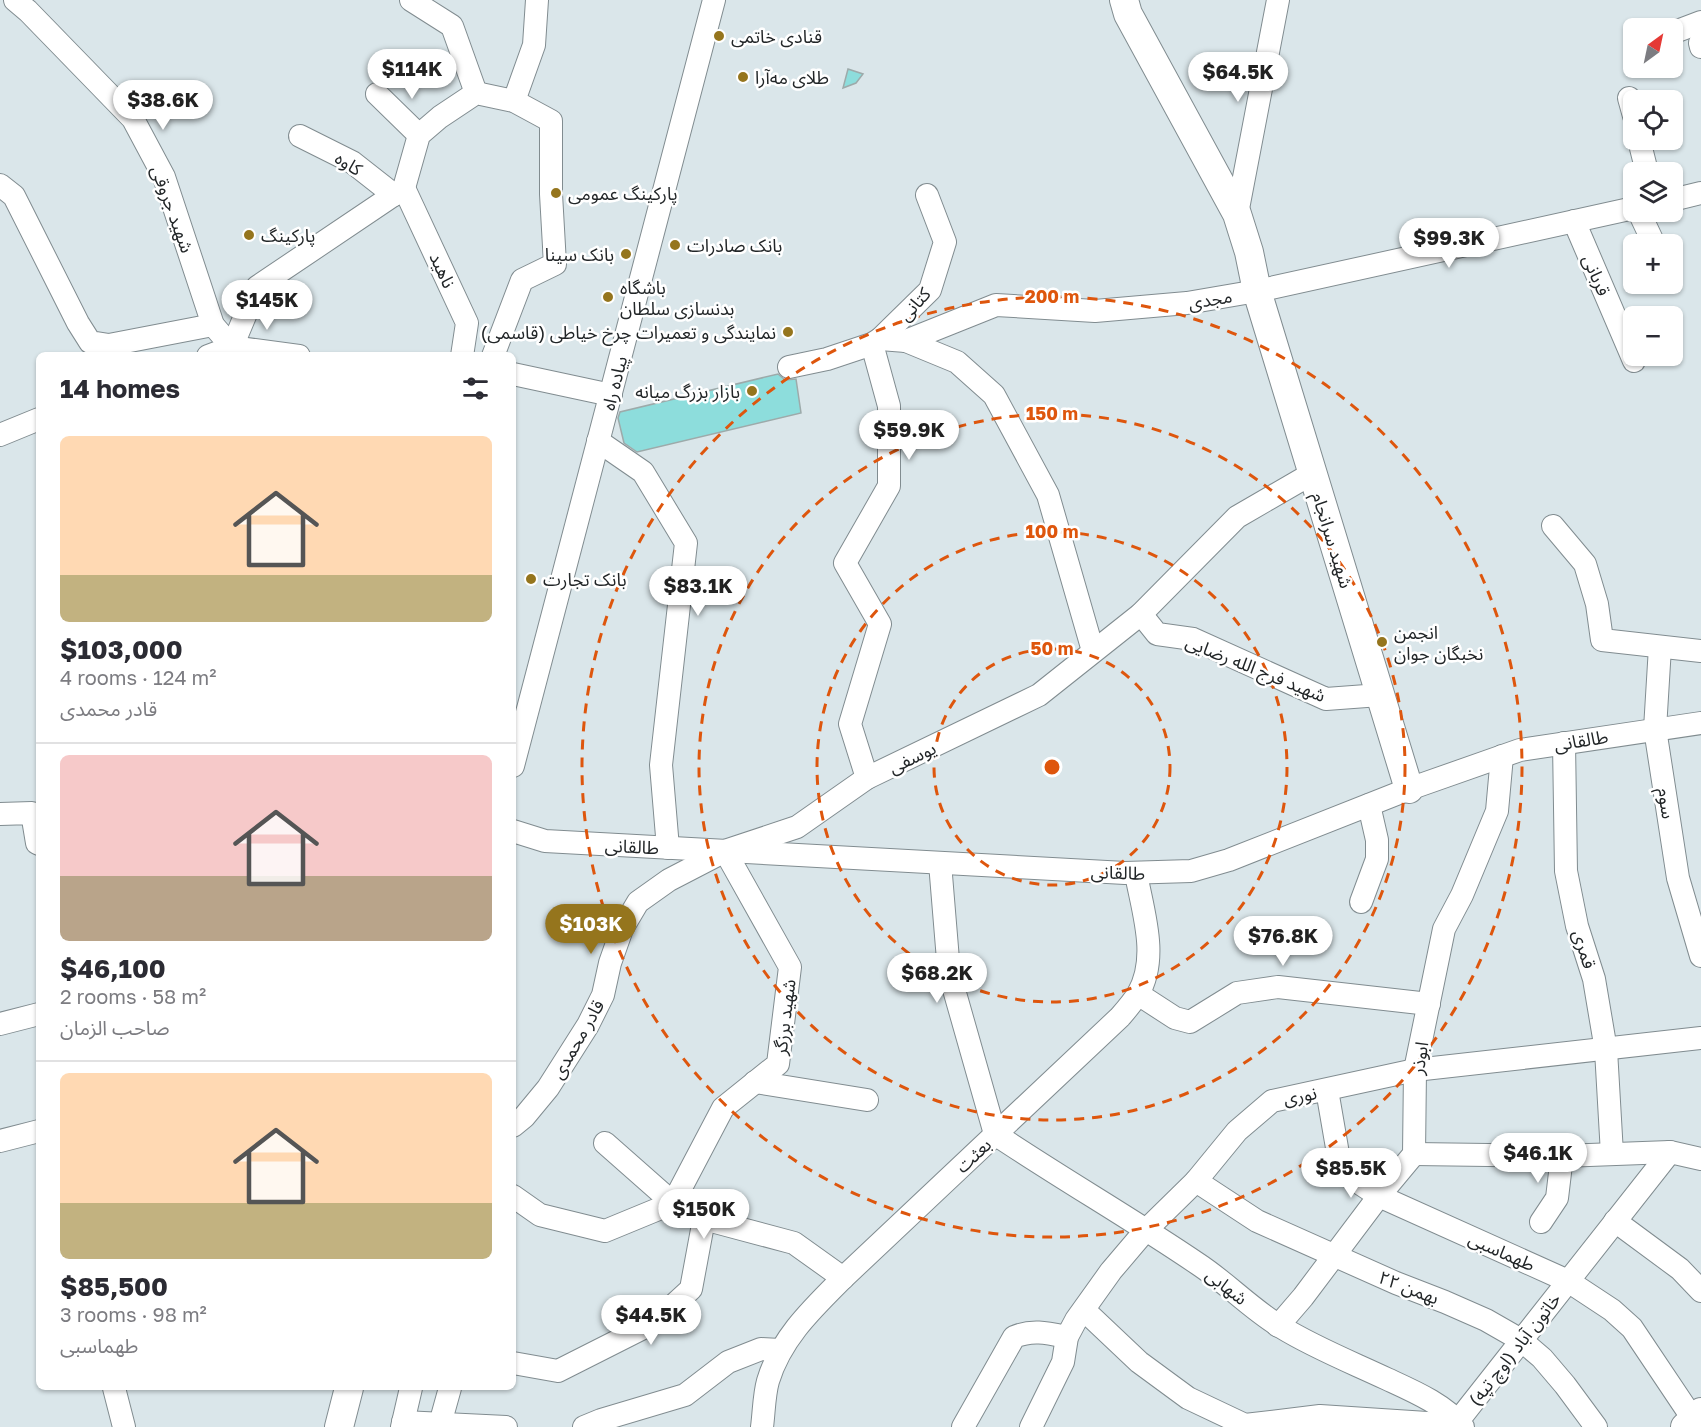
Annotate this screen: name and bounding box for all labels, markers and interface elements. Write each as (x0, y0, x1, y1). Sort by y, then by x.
north arrow (1623, 18, 1683, 78)
map controls (1623, 18, 1683, 366)
place label: قنادی خاتمی (731, 25, 822, 48)
marker: قنادی خاتمی (712, 29, 726, 43)
pin: $114K (370, 49, 454, 100)
pin: $64.5K (1189, 52, 1287, 103)
text: $114K (382, 56, 443, 80)
text: $64.5K (1202, 59, 1274, 83)
place label: طلای مه‌آرا (755, 66, 829, 89)
marker: طلای مه‌آرا (736, 70, 750, 84)
pin: $38.6K (114, 80, 212, 131)
text: $38.6K (127, 87, 199, 111)
button: locate (1623, 90, 1683, 150)
street label: کاوه (331, 146, 367, 180)
street label: شهید جروقی (146, 162, 199, 256)
button: layers (1623, 162, 1683, 222)
place label: پارکینگ عمومی (568, 182, 678, 205)
marker: پارکینگ عمومی (549, 186, 563, 200)
pin: $99.3K (1400, 218, 1498, 269)
place label: پارکینگ (261, 224, 315, 247)
text: $99.3K (1413, 225, 1485, 249)
marker: پارکینگ (242, 228, 256, 242)
place label: بانک صادرات (687, 234, 782, 257)
button: + (1623, 234, 1683, 294)
marker: بانک صادرات (668, 238, 682, 252)
place label: بانک سینا (545, 243, 614, 265)
marker: بانک سینا (619, 247, 633, 261)
street label: ناهید (425, 249, 461, 291)
street label: قربانی (1578, 251, 1615, 299)
place label: باشگاه بدنسازی سلطان (620, 276, 734, 320)
pin: $145K (225, 280, 309, 331)
street label: کتانی (893, 282, 936, 326)
street label: مجدی (1186, 284, 1234, 315)
text: 200 m (1025, 285, 1079, 307)
text: $145K (236, 287, 298, 311)
marker: باشگاه بدنسازی سلطان (601, 290, 615, 304)
button: − (1623, 306, 1683, 366)
place label: نمایندگی و تعمیرات چرخ خیاطی (قاسمی) (481, 321, 776, 346)
marker: نمایندگی و تعمیرات چرخ خیاطی (قاسمی) (781, 325, 795, 339)
street label: پیاده راه (597, 353, 632, 413)
icon: filters (459, 372, 492, 405)
text: 14 homes (60, 373, 180, 404)
place label: بازار بزرگ میانه (635, 380, 740, 403)
marker: بازار بزرگ میانه (745, 384, 759, 398)
text: 150 m (1026, 402, 1078, 424)
pin: $59.9K (860, 410, 958, 461)
text: $59.9K (873, 417, 945, 441)
icon: home (222, 475, 330, 583)
street label: شهید سرانجام (1304, 489, 1358, 592)
text: 100 m (1026, 520, 1078, 542)
pin: $83.1K (649, 566, 747, 617)
place label: بانک تجارت (543, 568, 627, 591)
marker: بانک تجارت (524, 572, 538, 586)
text: $83.1K (663, 573, 733, 597)
place label: انجمن نخبگان جوان (1394, 621, 1483, 665)
street label: شهید فرج الله رضایی (1182, 630, 1329, 709)
text: $103,000 (60, 634, 183, 665)
marker: انجمن نخبگان جوان (1375, 635, 1389, 649)
text: 50 m (1031, 637, 1073, 659)
text: 4 rooms · 124 m² (60, 665, 217, 689)
text: قادر محمدی (60, 696, 157, 720)
street label: طالقانی (1552, 725, 1610, 756)
street label: یوسفی (885, 736, 940, 779)
centre of rings (1042, 757, 1062, 777)
street label: سوم (1650, 786, 1680, 821)
icon: home (222, 794, 330, 902)
street label: طالقانی (604, 834, 660, 859)
street label: طالقانی (1090, 860, 1146, 885)
pin: $103K (549, 904, 633, 955)
text: $103K (559, 911, 623, 935)
pin: $76.8K (1234, 916, 1332, 967)
text: $76.8K (1248, 923, 1318, 947)
street label: قمری (1568, 927, 1601, 971)
text: $46,100 (60, 953, 166, 984)
pin: $68.2K (888, 953, 986, 1004)
text: $68.2K (901, 960, 973, 984)
street label: شهید برزگر (768, 978, 801, 1057)
text: 2 rooms · 58 m² (60, 984, 206, 1008)
street label: قادر محمدی (546, 996, 609, 1083)
text: صاحب الزمان (60, 1015, 170, 1039)
street label: ابوذر (1405, 1040, 1433, 1077)
street label: نوری (1281, 1081, 1319, 1110)
icon: home (222, 1112, 330, 1220)
street label: بعثت (951, 1133, 995, 1177)
pin: $46.1K (1489, 1133, 1587, 1184)
text: $46.1K (1503, 1140, 1573, 1164)
pin: $85.5K (1302, 1148, 1400, 1199)
text: $85.5K (1315, 1155, 1387, 1179)
pin: $150K (662, 1189, 746, 1240)
text: $150K (672, 1196, 736, 1220)
street label: طهماسبی (1465, 1227, 1539, 1276)
street label: شهابی (1201, 1263, 1252, 1310)
street label: ۲۲ بهمن (1375, 1266, 1442, 1309)
text: $85,500 (60, 1271, 168, 1302)
street label: خاتون آباد (اوچ تپه) (1463, 1288, 1567, 1412)
pin: $44.5K (602, 1295, 700, 1346)
text: 3 rooms · 98 m² (60, 1302, 207, 1326)
text: $44.5K (615, 1302, 687, 1326)
text: طهماسبی (60, 1333, 138, 1357)

